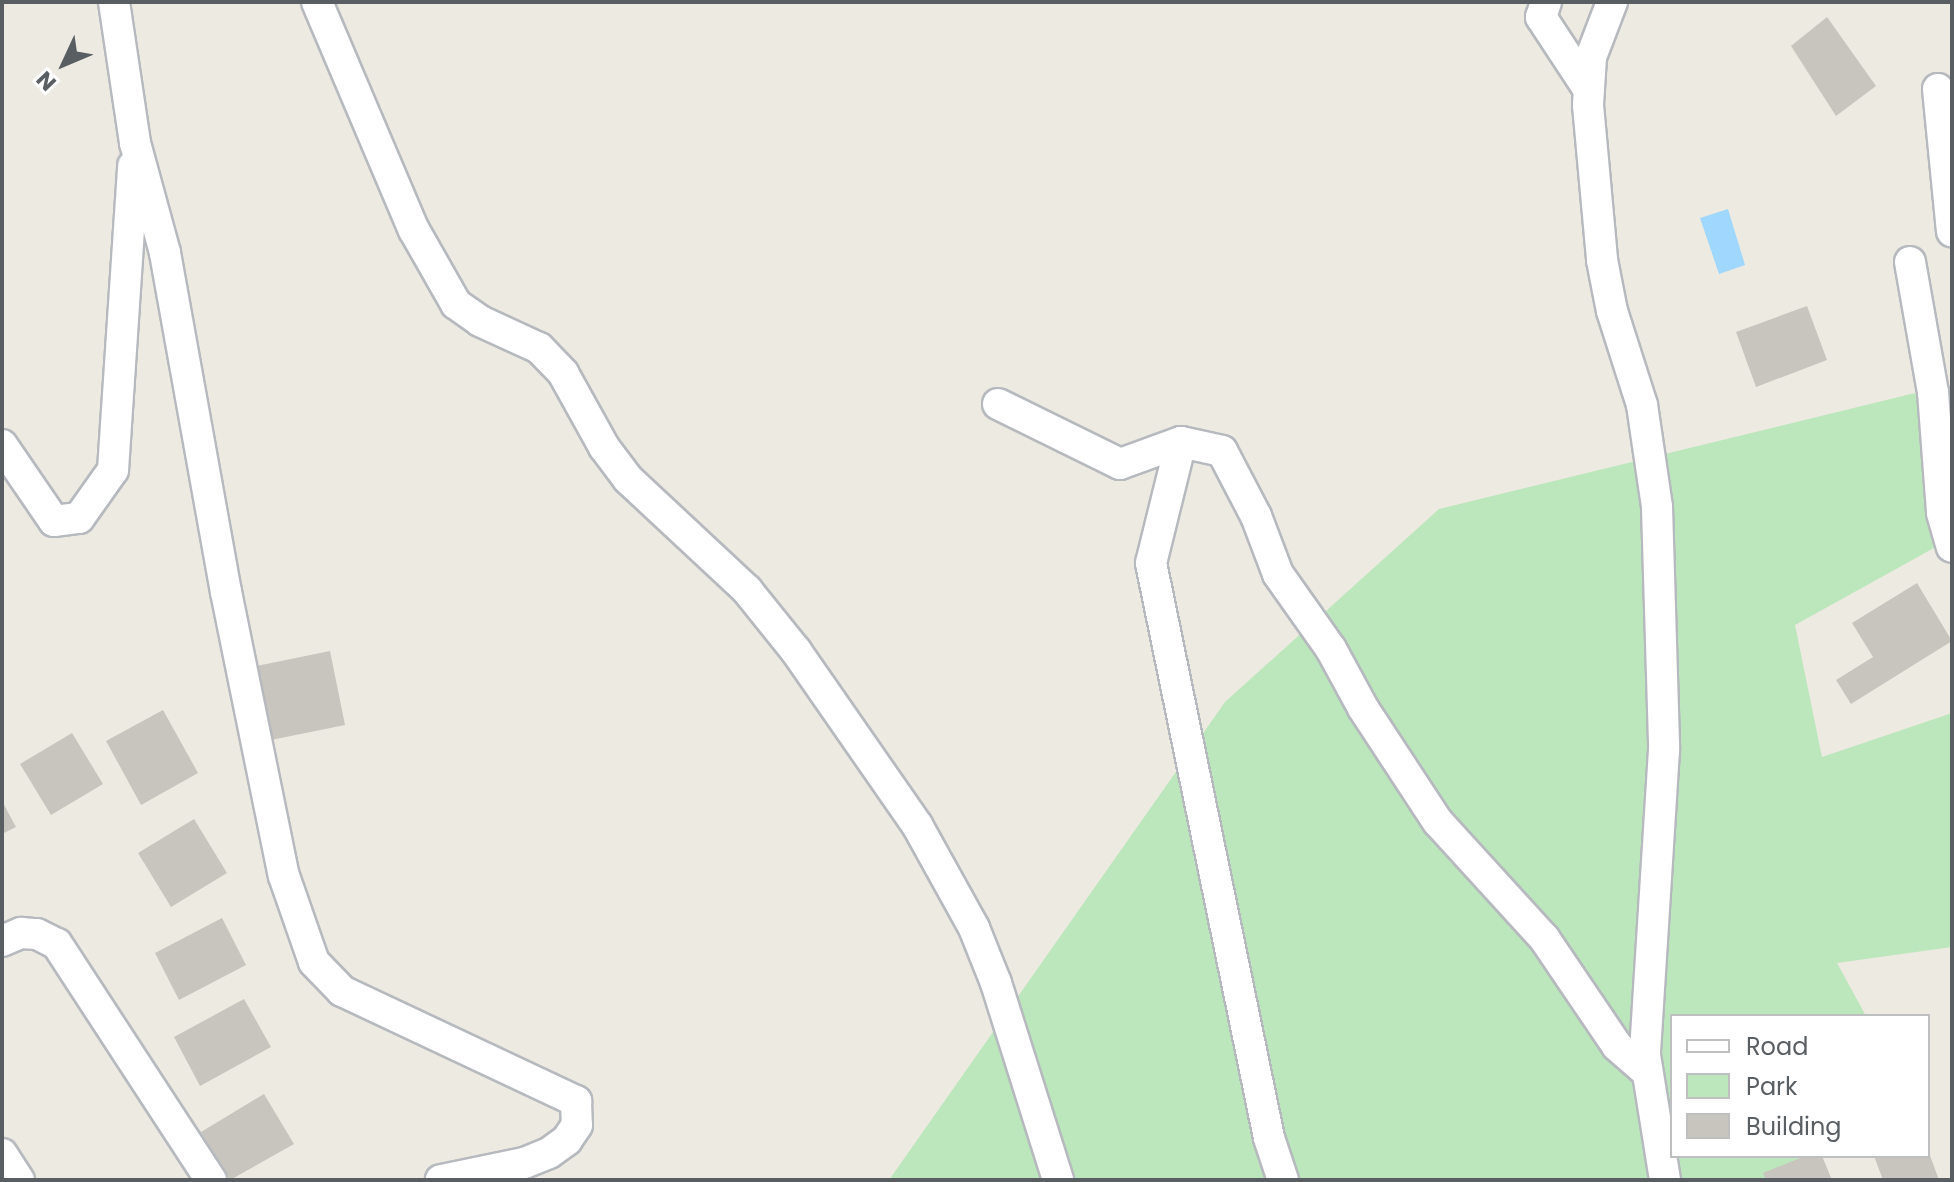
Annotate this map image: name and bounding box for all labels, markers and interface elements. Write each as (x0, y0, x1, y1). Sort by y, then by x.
north arrow (24, 24, 104, 104)
text: N (29, 64, 63, 98)
legend (1670, 1014, 1930, 1158)
text: Road (1746, 1030, 1808, 1063)
text: Park (1746, 1070, 1797, 1103)
text: Building (1746, 1110, 1842, 1143)

